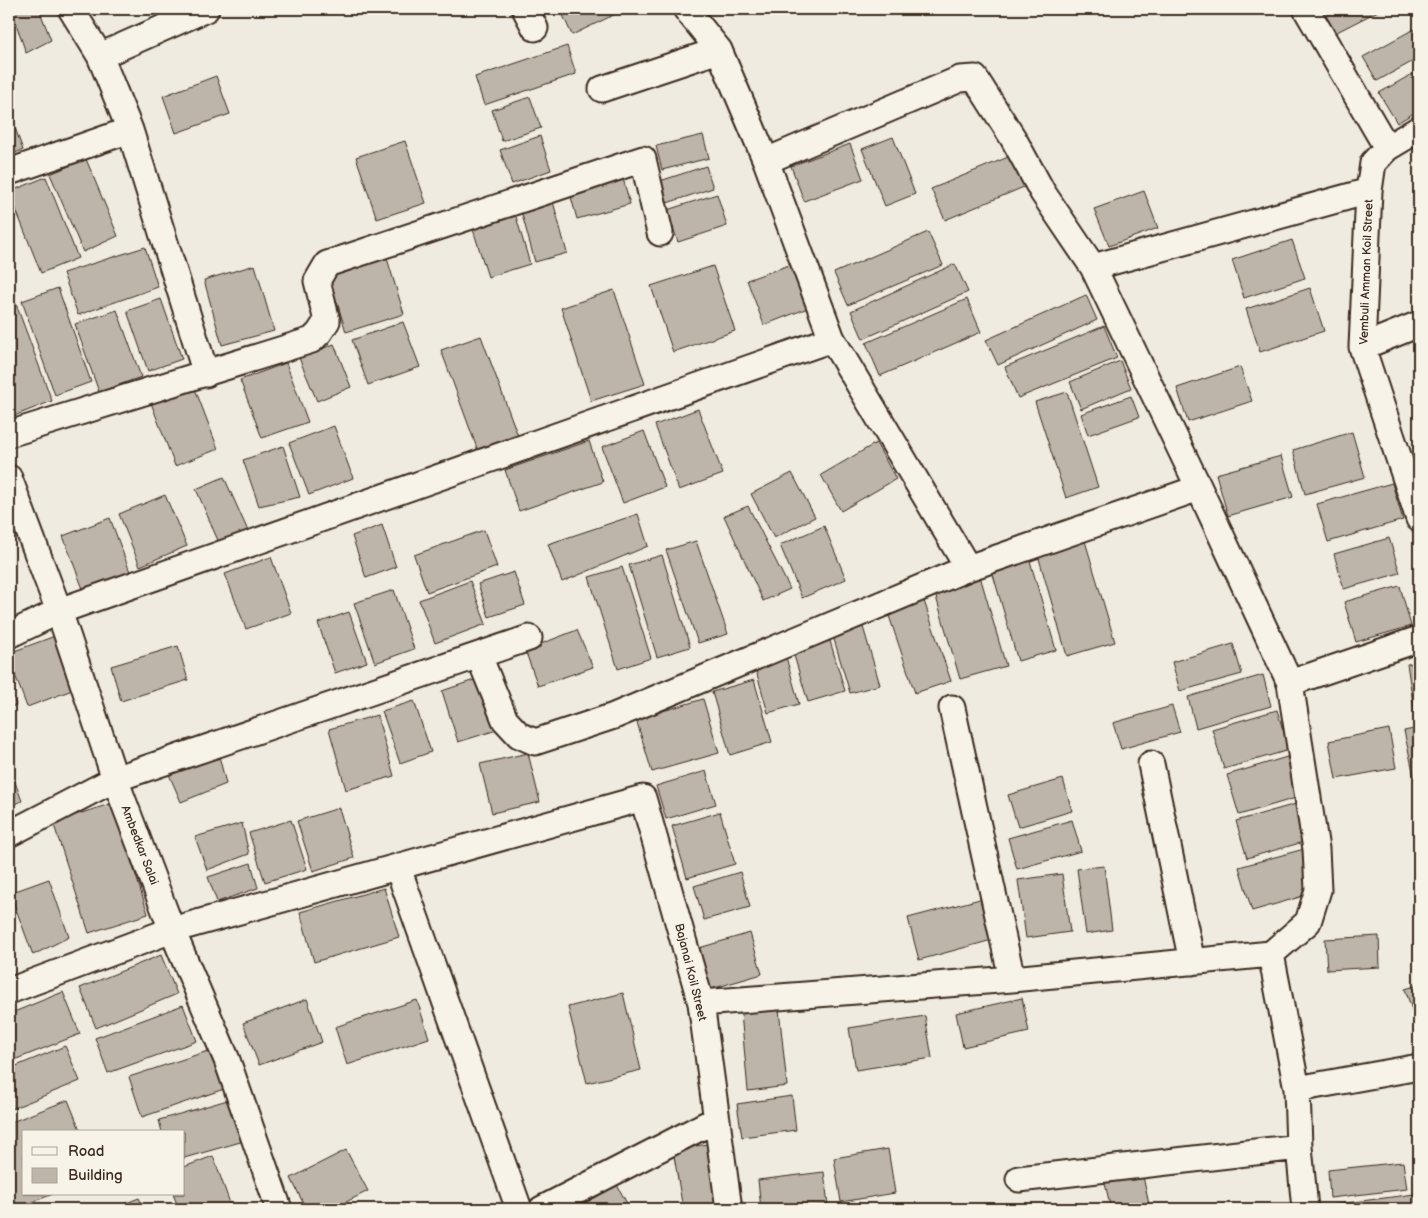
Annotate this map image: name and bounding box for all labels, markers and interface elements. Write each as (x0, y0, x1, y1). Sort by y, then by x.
street label: Vembuli Amman Koil Street (1356, 199, 1377, 345)
street label: Ambedkar Salai (117, 803, 162, 887)
street label: Bajanai Koil Street (671, 922, 710, 1023)
legend (22, 1130, 185, 1196)
text: Road (68, 1142, 104, 1161)
text: Building (68, 1166, 123, 1185)

